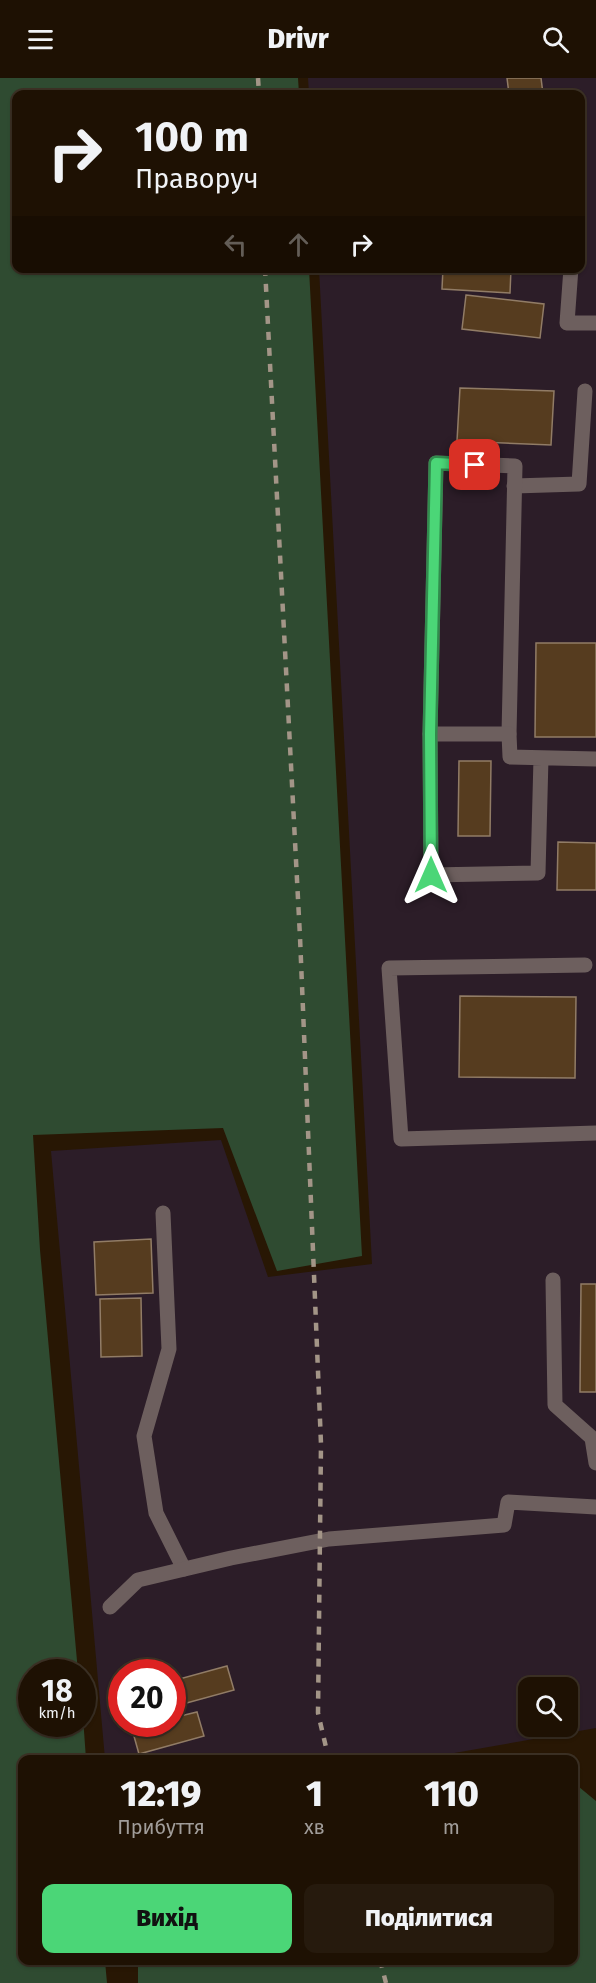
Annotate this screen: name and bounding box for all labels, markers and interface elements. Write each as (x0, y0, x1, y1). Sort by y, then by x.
icon: menu (24, 23, 57, 56)
text: Drivr (267, 23, 329, 55)
icon: search (539, 23, 572, 56)
text: 100 m (135, 112, 249, 162)
icon: right (36, 114, 114, 192)
text: Праворуч (135, 163, 259, 195)
icon: left (219, 228, 252, 261)
icon: ahead (282, 228, 315, 261)
icon: right (345, 228, 378, 261)
pin (449, 439, 500, 490)
icon: arrive (458, 448, 491, 481)
position arrow (399, 843, 463, 907)
speed limit sign: 20 (108, 1659, 186, 1737)
text: 18 (41, 1673, 73, 1709)
map controls (518, 1677, 578, 1737)
button: search (518, 1677, 578, 1737)
text: km/h (38, 1704, 76, 1722)
text: 12:19 (120, 1772, 201, 1816)
text: 1 (306, 1772, 323, 1816)
text: 110 (424, 1772, 479, 1816)
text: Прибуття (117, 1815, 205, 1839)
text: хв (304, 1815, 325, 1839)
text: m (443, 1815, 460, 1839)
button: Вихід (42, 1884, 292, 1953)
button: Поділитися (304, 1884, 554, 1953)

